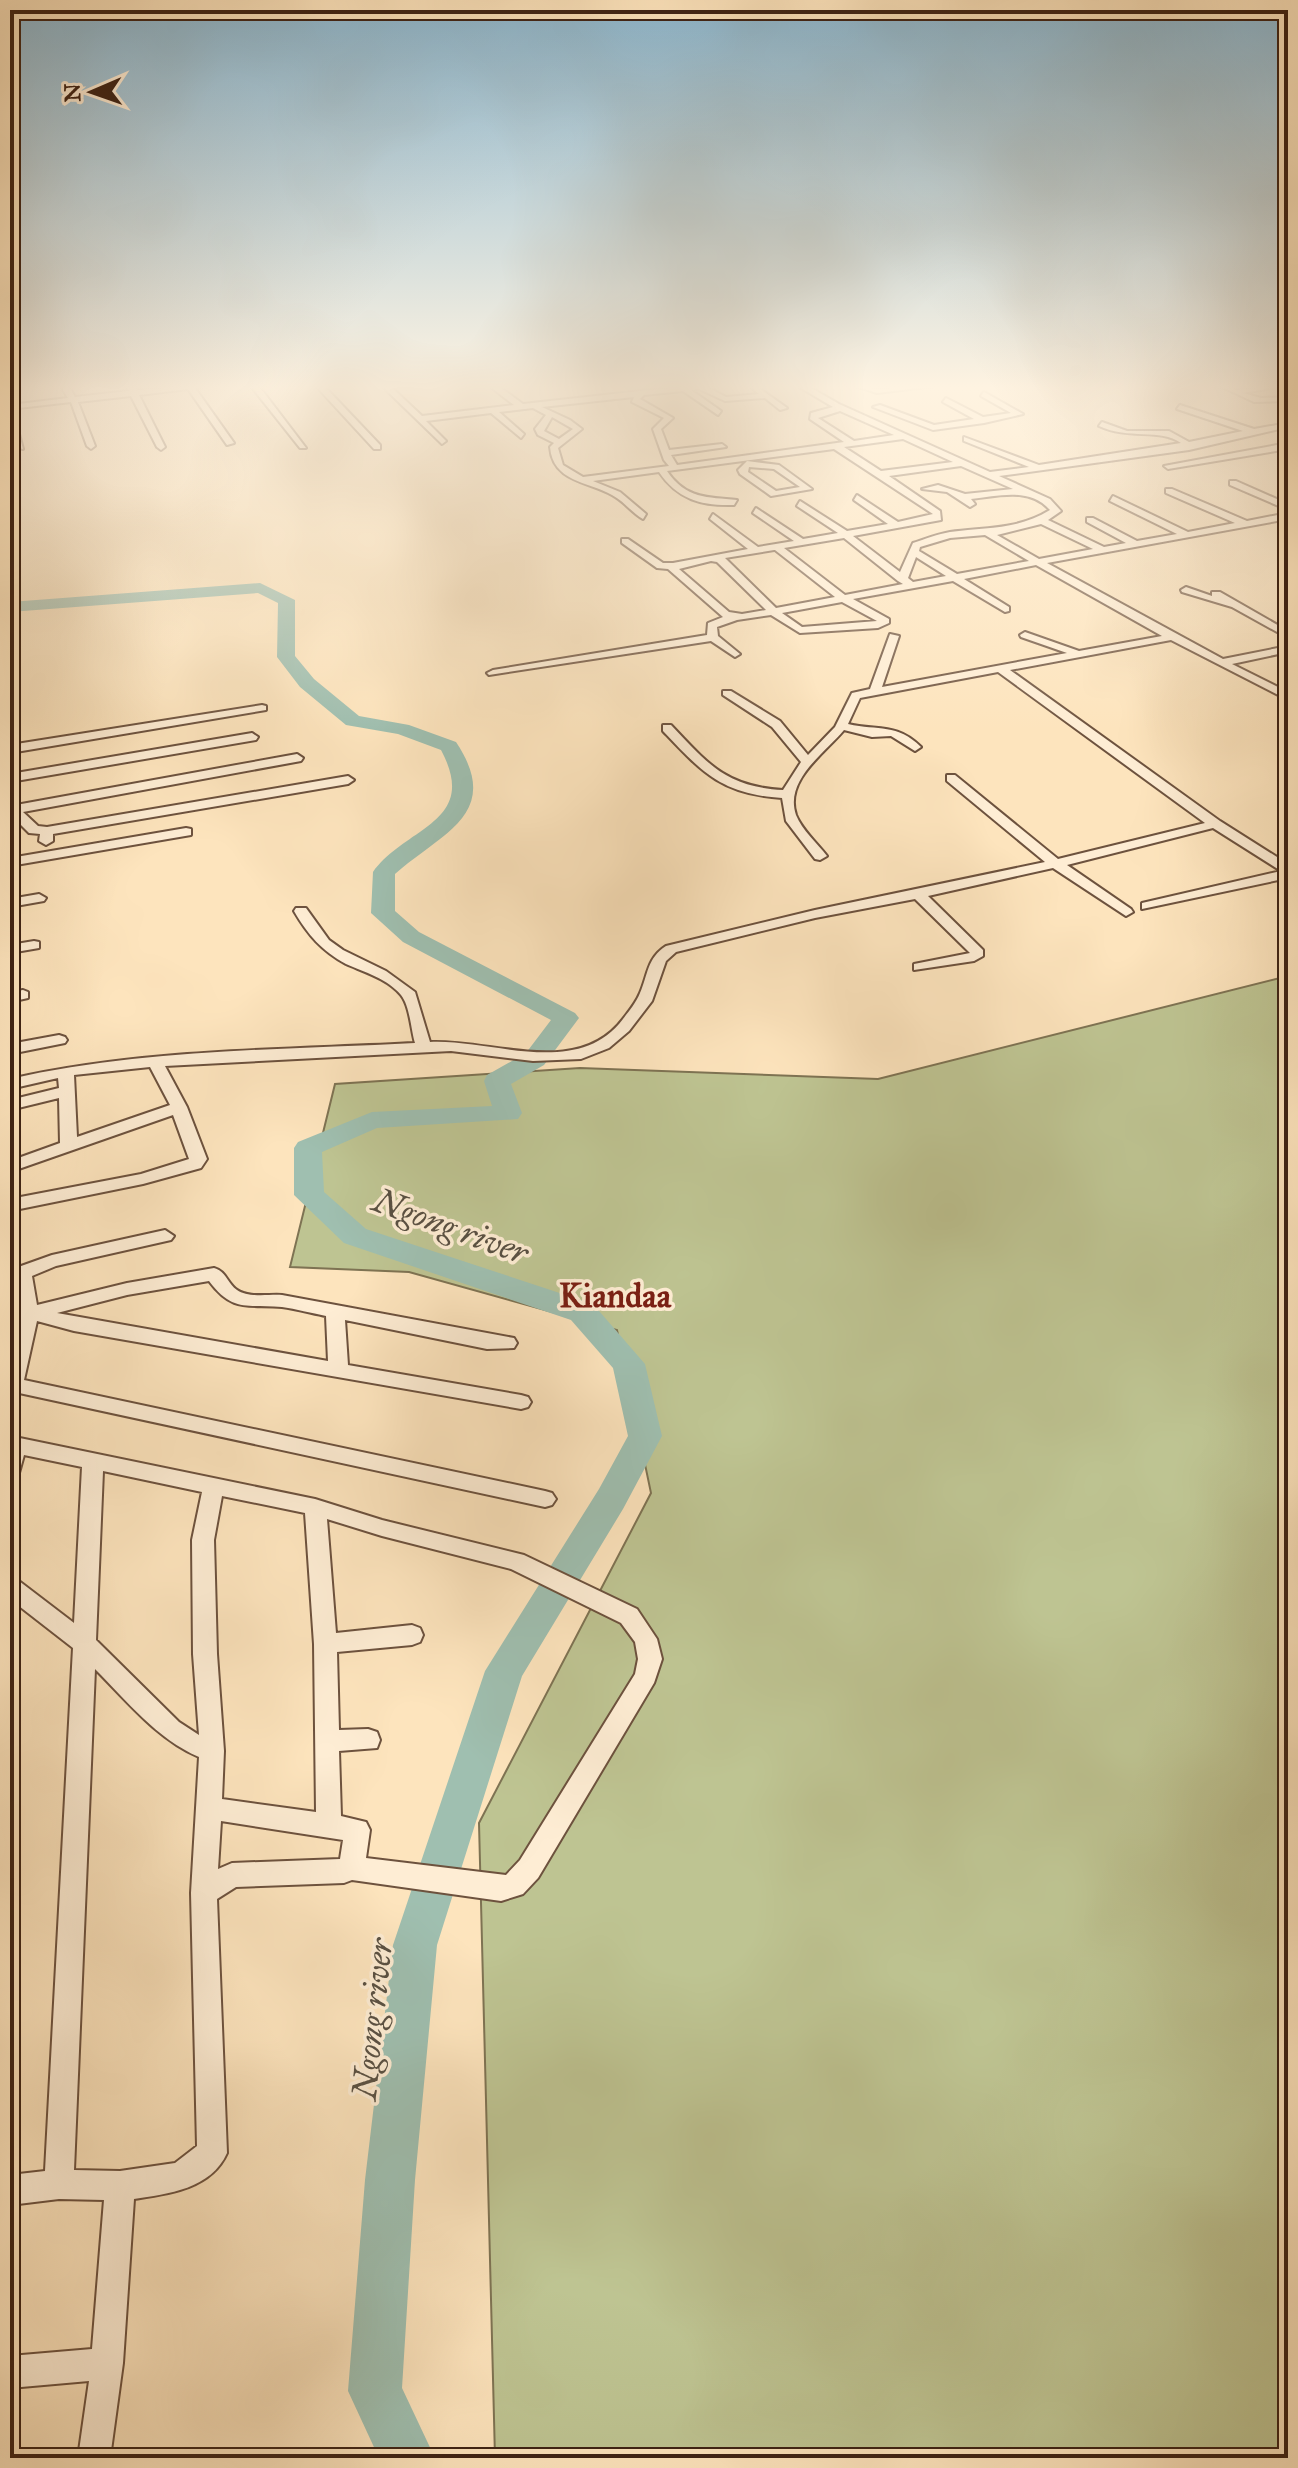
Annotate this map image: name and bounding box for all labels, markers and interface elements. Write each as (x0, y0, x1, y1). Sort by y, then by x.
north arrow (52, 52, 132, 132)
text: N (59, 83, 86, 102)
water label: Ngong river (366, 1179, 536, 1274)
district label: Kiandaa (559, 1275, 672, 1316)
water label: Ngong river (343, 1935, 402, 2104)

